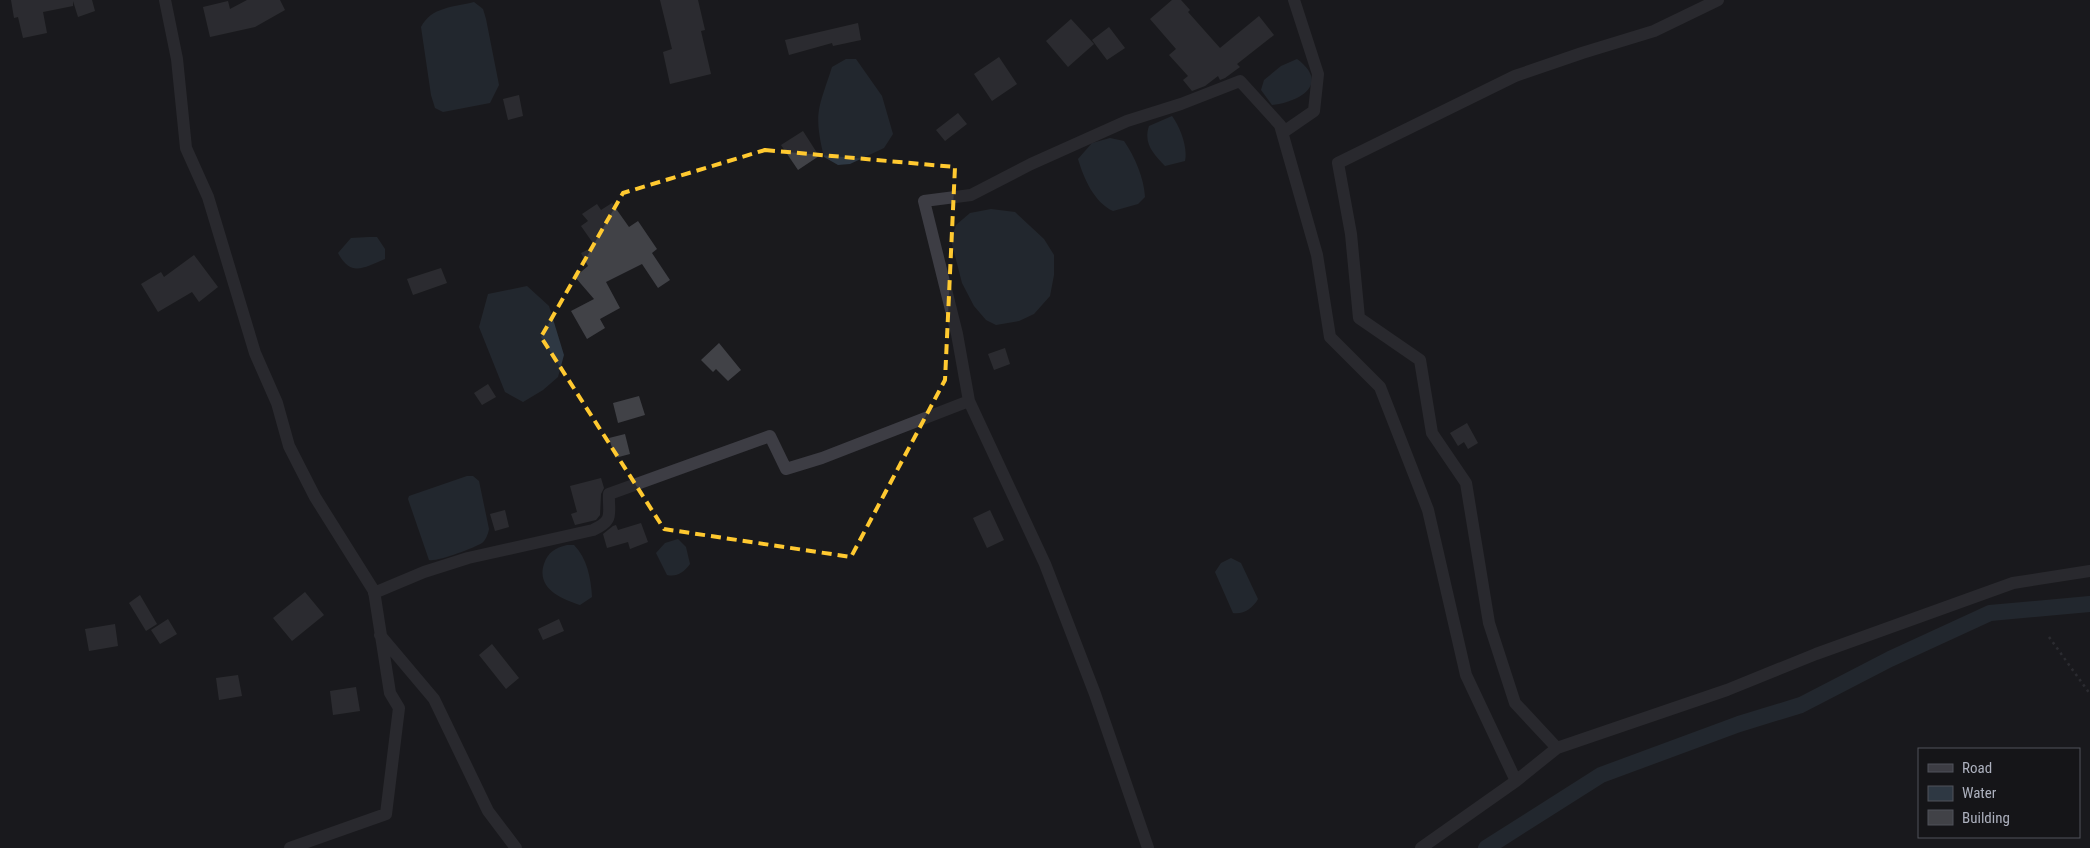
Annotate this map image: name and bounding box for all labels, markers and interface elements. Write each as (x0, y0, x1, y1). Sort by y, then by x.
legend (1918, 748, 2080, 838)
text: Road (1962, 759, 1992, 777)
text: Water (1962, 784, 1997, 802)
text: Building (1962, 809, 2010, 827)

